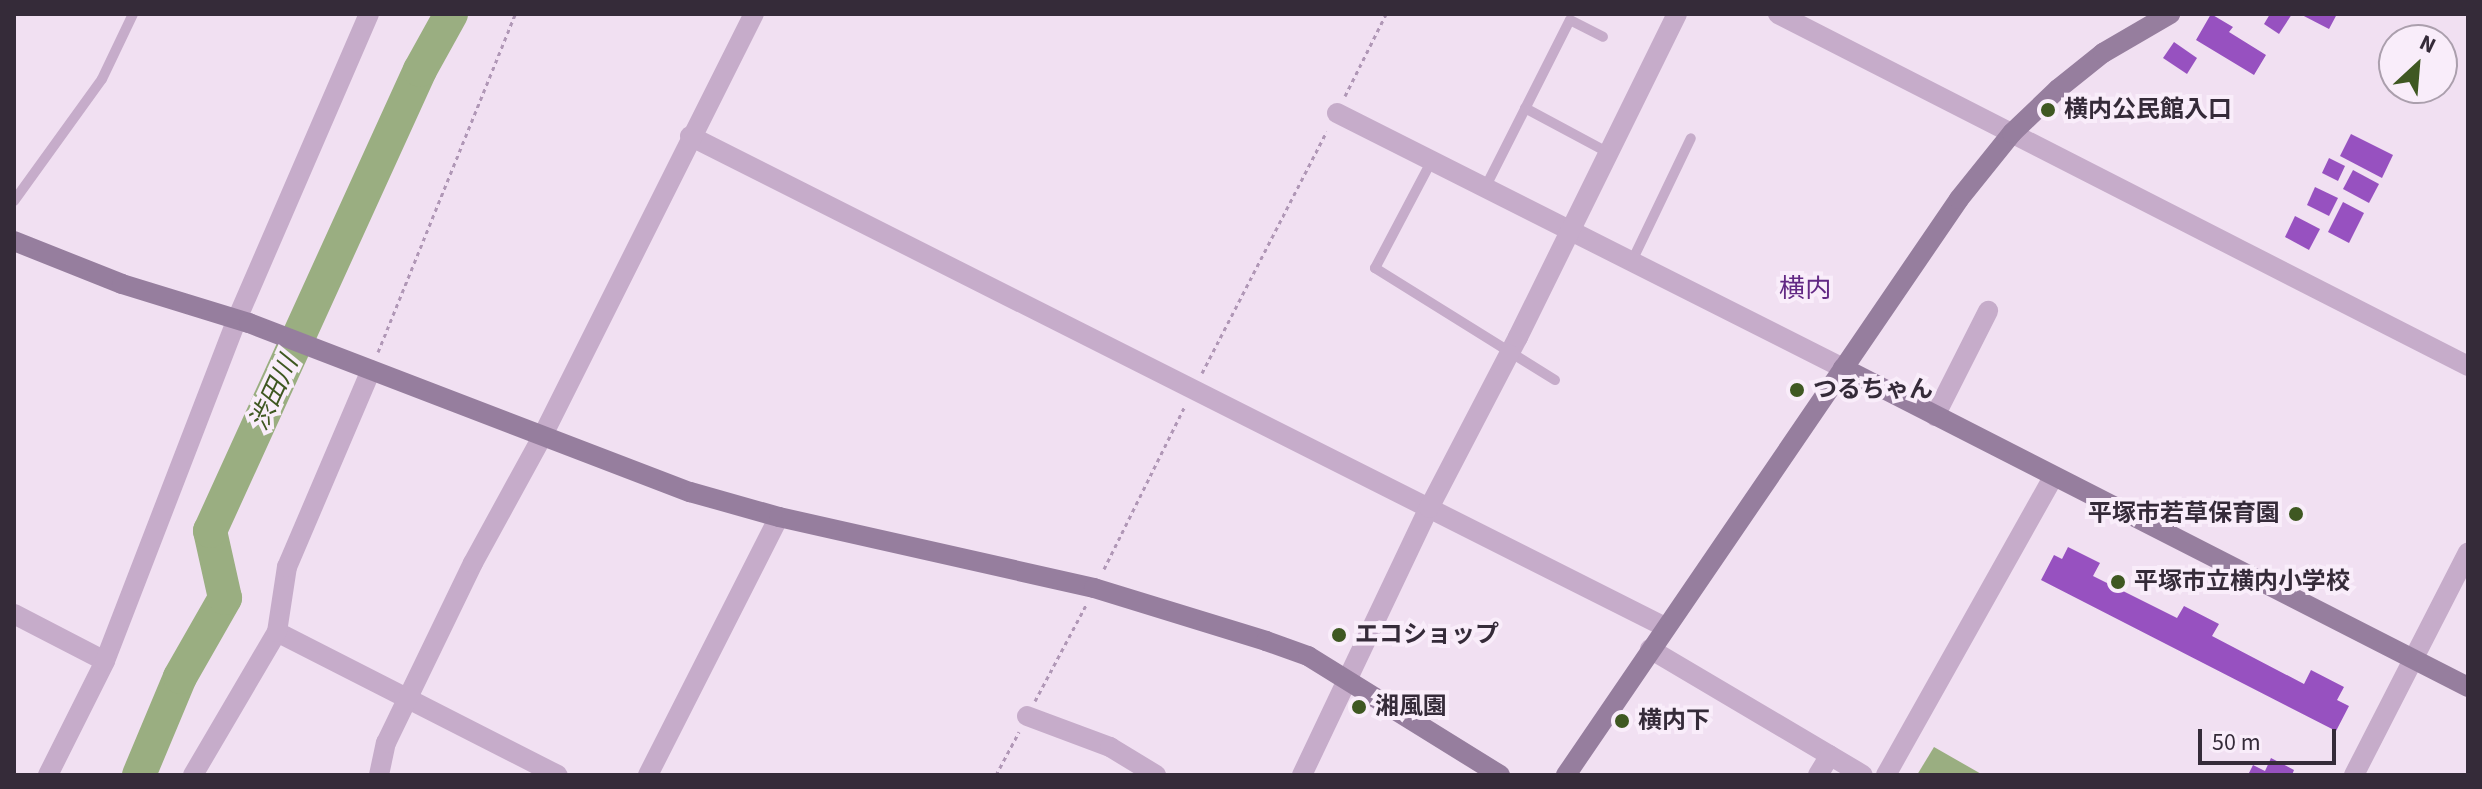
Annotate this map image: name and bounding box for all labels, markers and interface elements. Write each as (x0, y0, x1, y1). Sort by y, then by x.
north arrow (2378, 24, 2458, 104)
text: N (2414, 27, 2441, 62)
place label: 横内公民館入口 (2064, 96, 2232, 124)
marker: 横内公民館入口 (2039, 101, 2057, 119)
district label: 横内 (1779, 273, 1831, 305)
water label: 渋田川 (243, 351, 305, 435)
place label: つるちゃん (1813, 376, 1933, 404)
marker: つるちゃん (1788, 381, 1806, 399)
place label: 平塚市若草保育園 (2088, 500, 2280, 528)
marker: 平塚市若草保育園 (2287, 505, 2305, 523)
place label: 平塚市立横内小学校 (2134, 568, 2350, 596)
marker: 平塚市立横内小学校 (2109, 573, 2127, 591)
place label: エコショップ (1355, 621, 1499, 649)
marker: エコショップ (1330, 626, 1348, 644)
place label: 湘風園 (1375, 693, 1447, 721)
marker: 湘風園 (1350, 698, 1368, 716)
place label: 横内下 (1638, 707, 1710, 735)
marker: 横内下 (1613, 712, 1631, 730)
scale bar (2202, 713, 2340, 763)
text: 50 m (2212, 725, 2261, 760)

